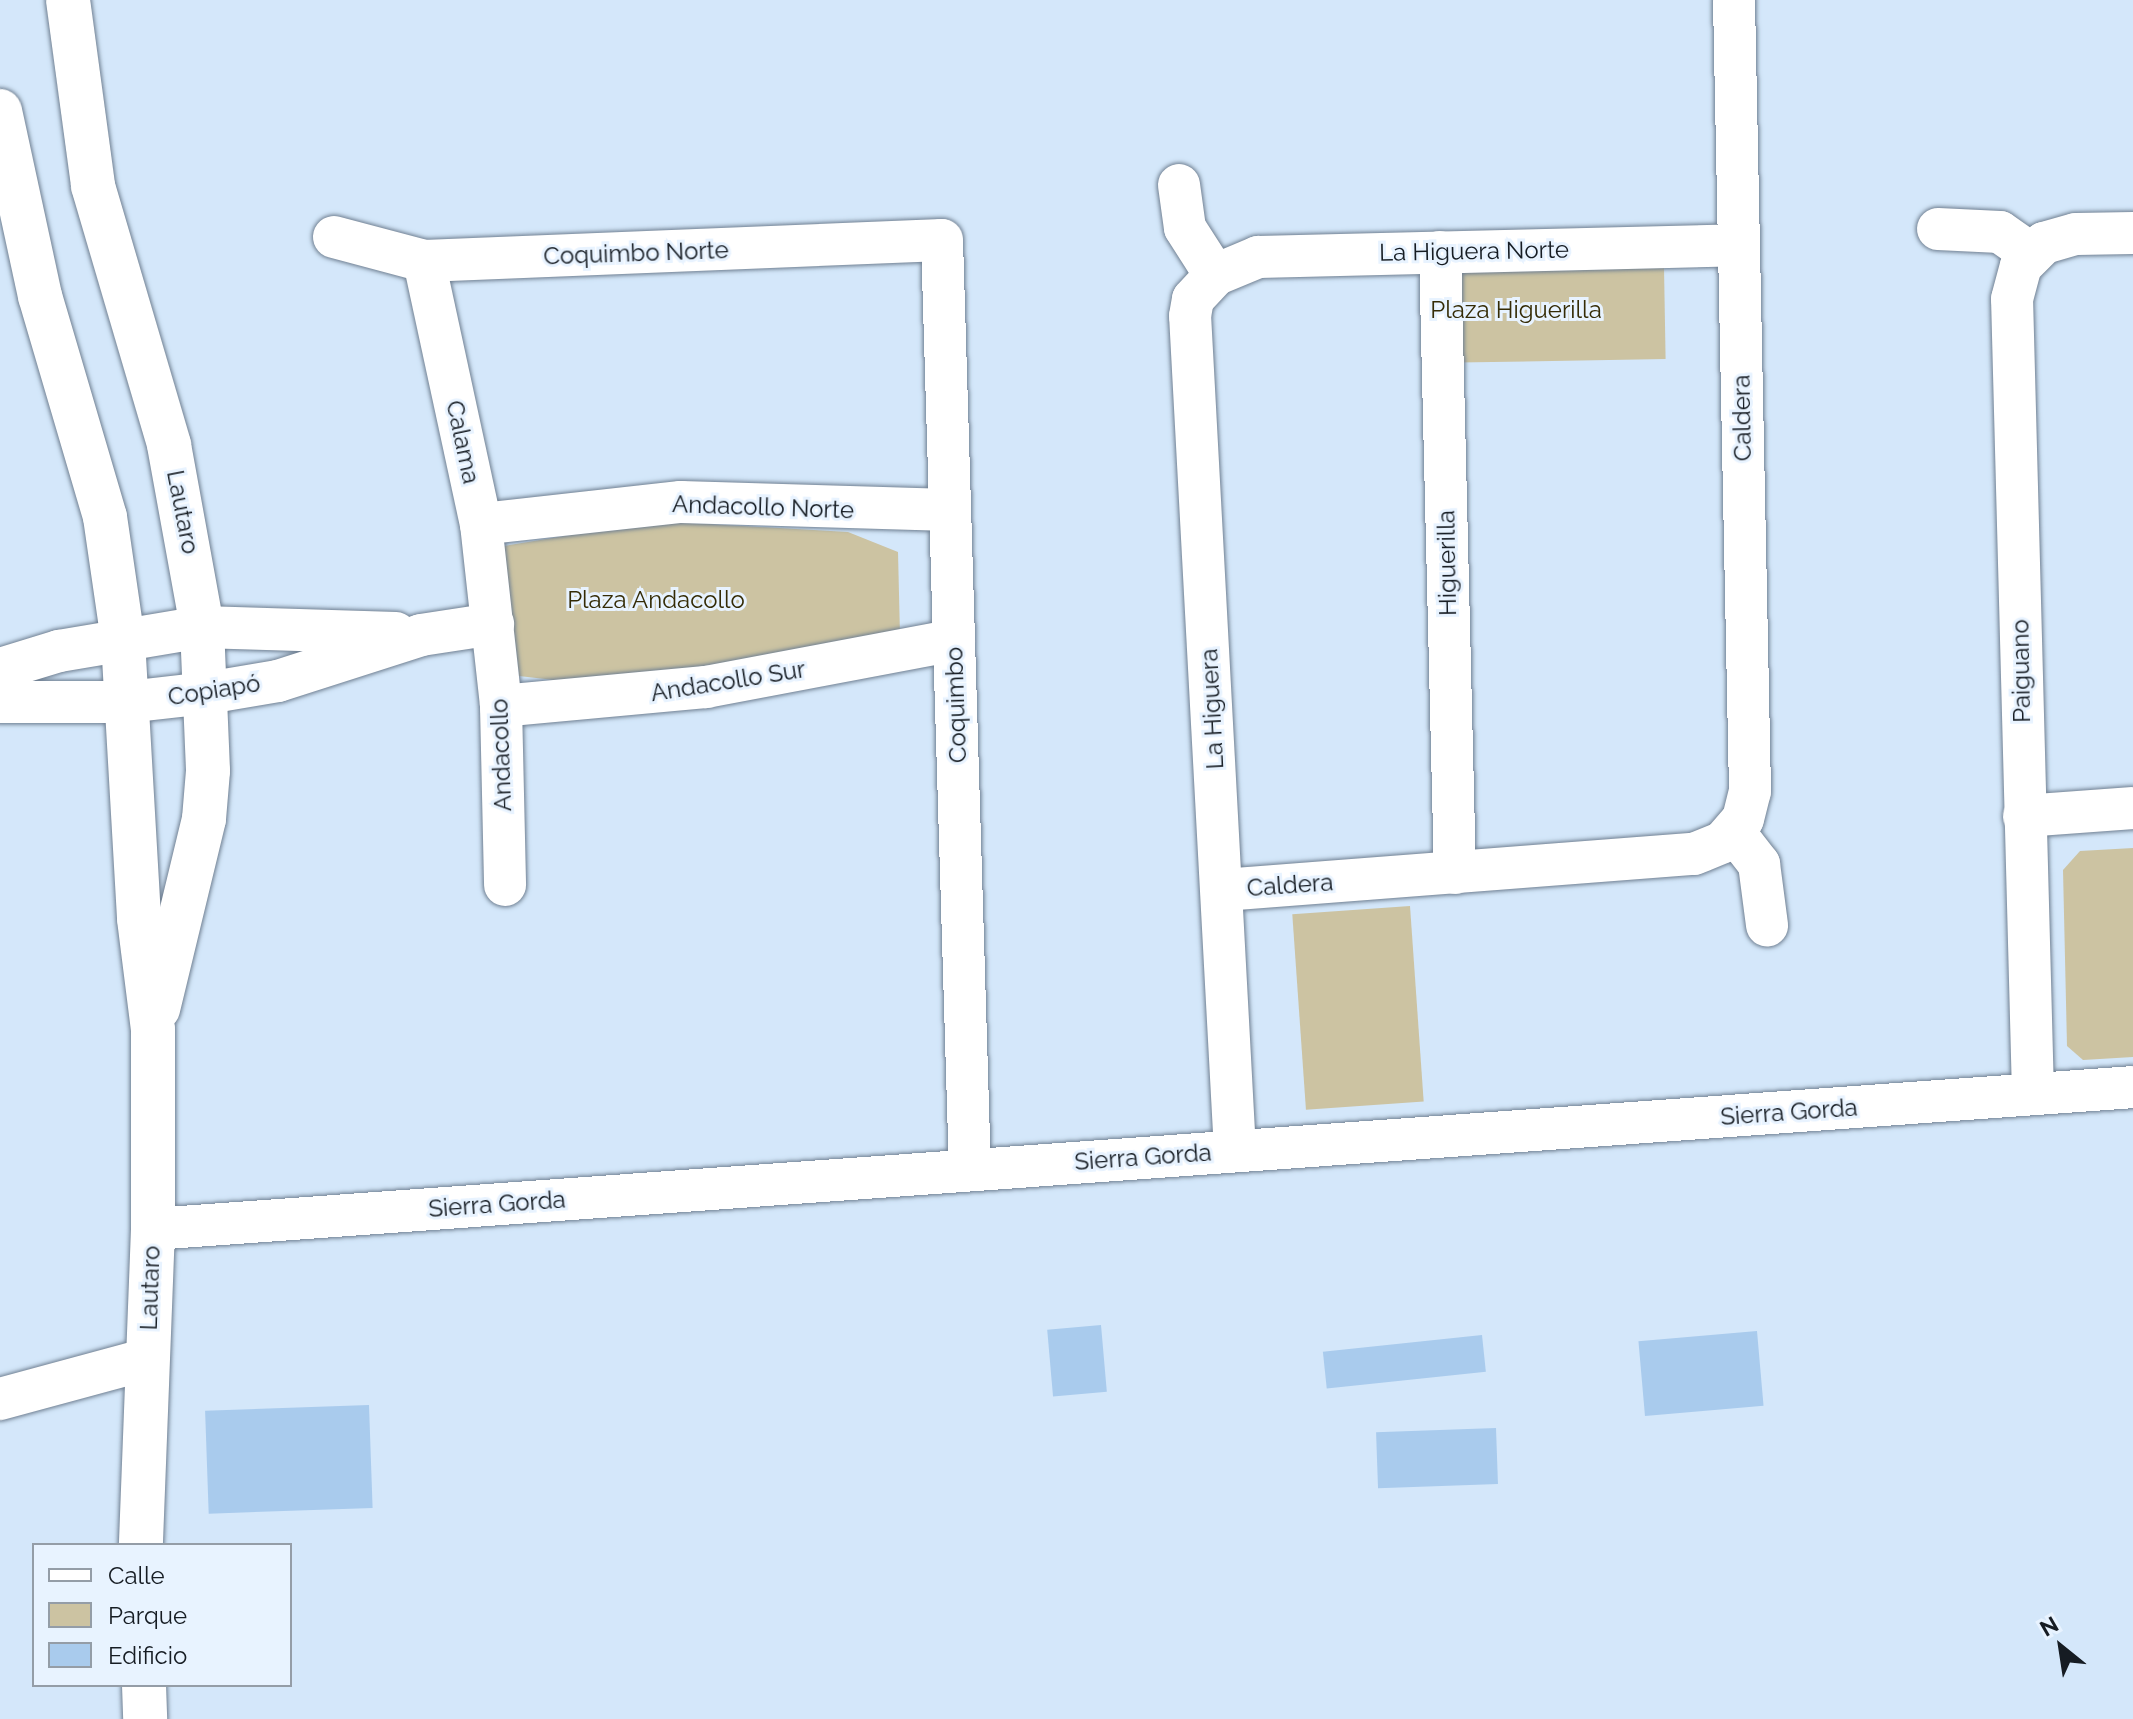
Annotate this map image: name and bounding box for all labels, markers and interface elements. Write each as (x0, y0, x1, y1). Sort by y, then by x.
street label: Coquimbo Norte (543, 235, 729, 271)
street label: La Higuera Norte (1379, 235, 1569, 267)
park label: Plaza Higuerilla (1430, 296, 1602, 324)
street label: Caldera (1727, 374, 1757, 462)
street label: Calama (440, 398, 486, 486)
street label: Lautaro (161, 468, 205, 556)
street label: Andacollo Norte (672, 489, 854, 525)
street label: Higuerilla (1432, 510, 1462, 616)
park label: Plaza Andacollo (567, 586, 745, 614)
street label: Paiguano (2006, 619, 2036, 723)
street label: Coquimbo (940, 646, 972, 764)
street label: La Higuera (1194, 648, 1230, 770)
street label: Andacollo Sur (649, 655, 807, 707)
street label: Copiapó (166, 669, 262, 711)
street label: Andacollo (485, 698, 517, 812)
street label: Caldera (1246, 868, 1334, 902)
street label: Sierra Gorda (1719, 1093, 1859, 1131)
street label: Sierra Gorda (1073, 1138, 1213, 1176)
street label: Sierra Gorda (427, 1185, 567, 1223)
street label: Lautaro (134, 1245, 166, 1331)
legend (32, 1543, 292, 1687)
text: Calle (108, 1561, 165, 1590)
text: Parque (108, 1601, 187, 1630)
north arrow (2021, 1607, 2101, 1687)
text: N (2035, 1611, 2063, 1642)
text: Edificio (108, 1641, 187, 1670)

